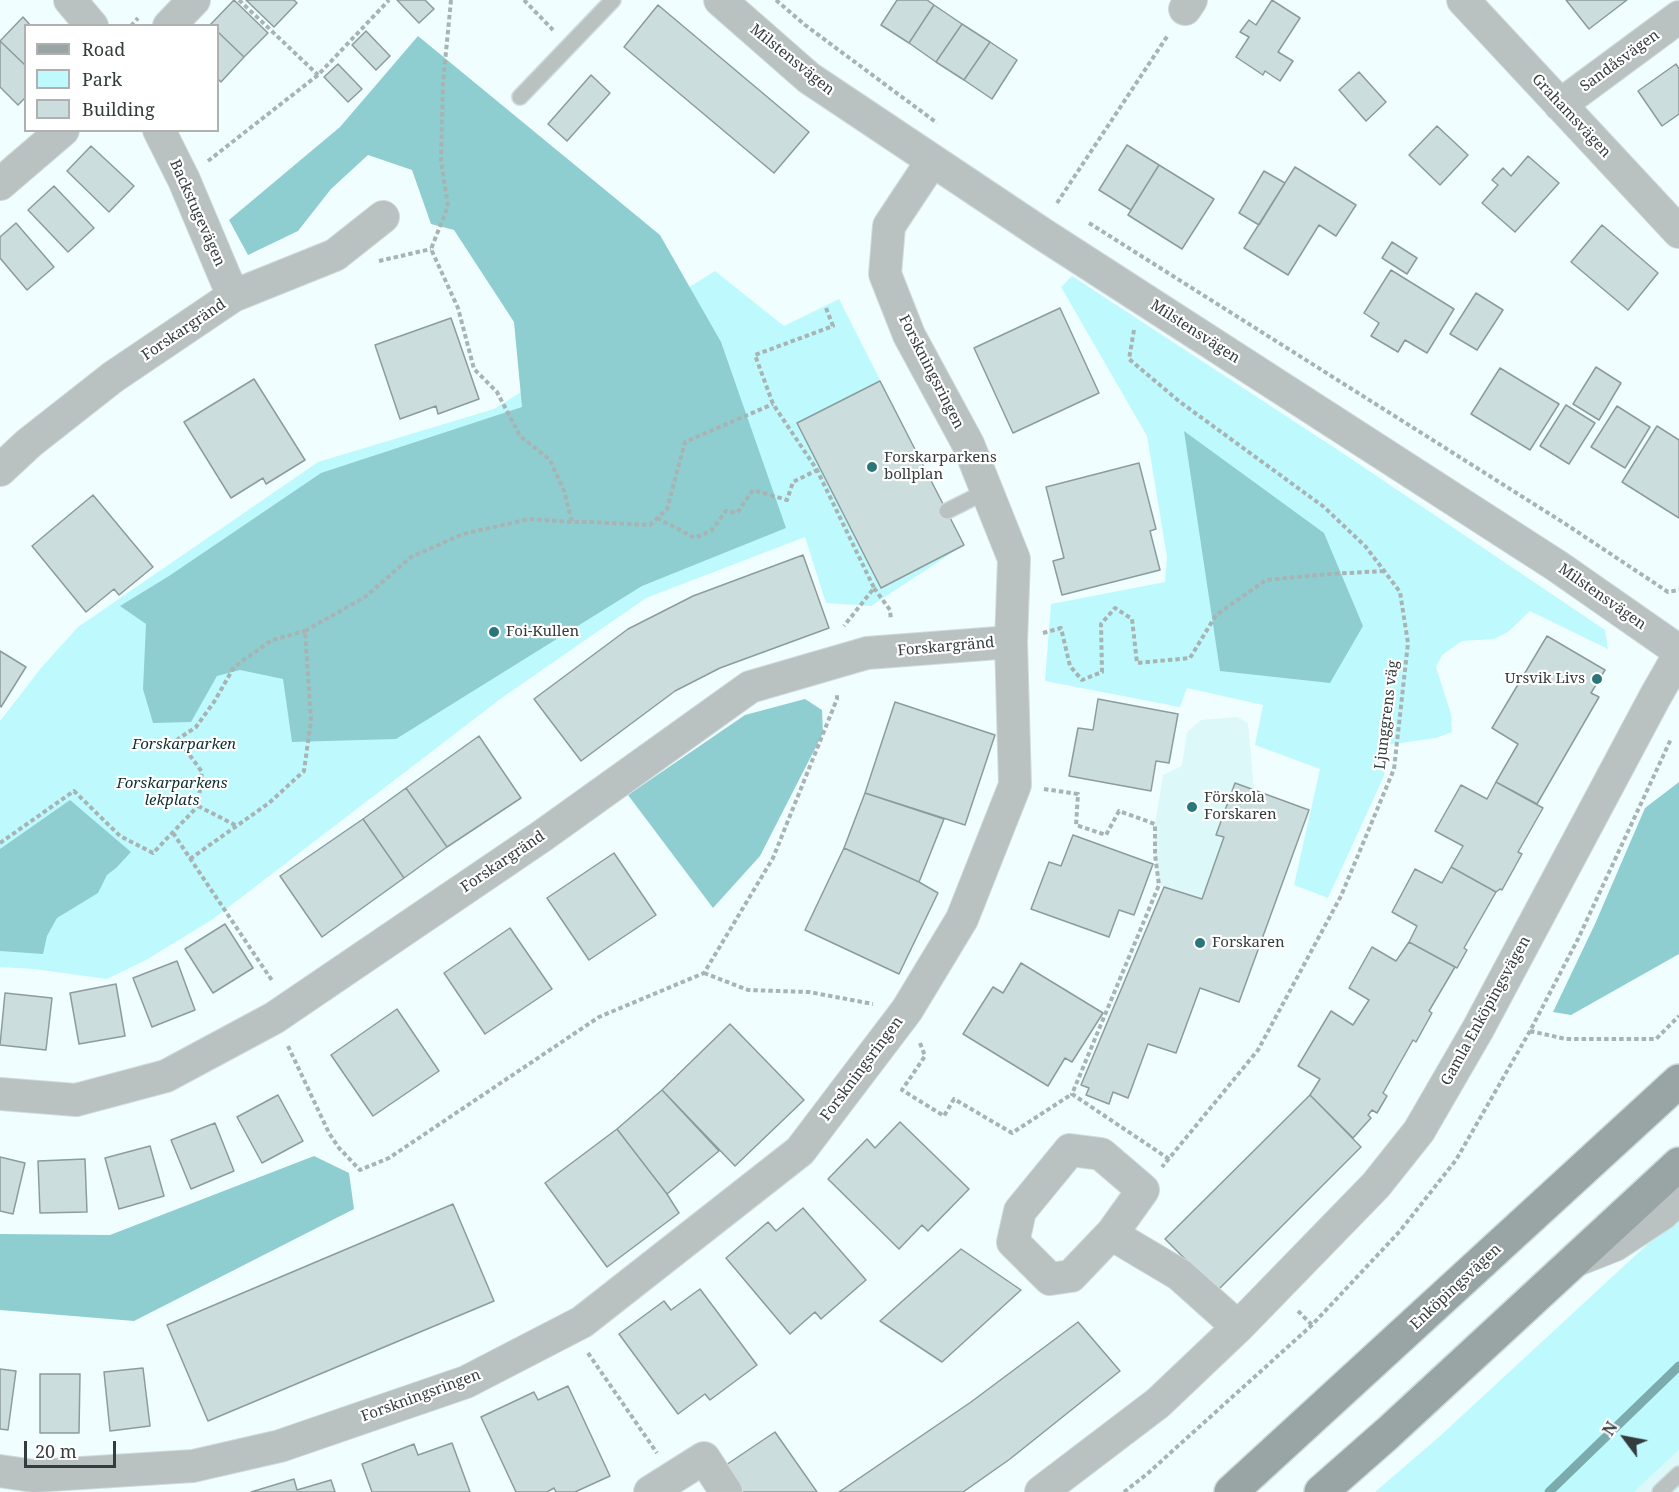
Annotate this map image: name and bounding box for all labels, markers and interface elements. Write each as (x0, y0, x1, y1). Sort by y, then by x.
street label: Milstensvägen (746, 21, 838, 99)
legend (24, 24, 219, 132)
street label: Sandåsvägen (1577, 26, 1663, 96)
text: Road (82, 37, 125, 61)
text: Park (82, 67, 122, 91)
street label: Grahamsvägen (1528, 70, 1614, 162)
text: Building (82, 97, 155, 121)
street label: Backstugevägen (165, 157, 229, 269)
street label: Forskargränd (139, 295, 229, 365)
street label: Milstensvägen (1147, 296, 1243, 368)
street label: Forskningsringen (894, 312, 968, 432)
place label: Forskarparkens bollplan (884, 449, 997, 484)
marker: Forskarparkens bollplan (865, 460, 879, 474)
street label: Milstensvägen (1555, 560, 1649, 634)
place label: Foi-Kullen (506, 623, 579, 641)
marker: Foi-Kullen (487, 625, 501, 639)
street label: Forskargränd (897, 634, 995, 660)
street label: Ljunggrens väg (1371, 659, 1403, 771)
place label: Ursvik Livs (1505, 670, 1585, 688)
marker: Ursvik Livs (1590, 672, 1604, 686)
park label: Forskarparken (132, 736, 236, 754)
park label: Forskarparkens lekplats (116, 775, 228, 810)
place label: Förskola Forskaren (1204, 789, 1277, 824)
marker: Förskola Forskaren (1185, 800, 1199, 814)
street label: Forskargränd (458, 827, 548, 897)
street label: Gamla Enköpingsvägen (1437, 933, 1535, 1089)
place label: Forskaren (1212, 934, 1285, 952)
marker: Forskaren (1193, 936, 1207, 950)
street label: Forskningsringen (817, 1013, 907, 1125)
street label: Enköpingsvägen (1407, 1240, 1505, 1334)
street label: Forskningsringen (359, 1366, 483, 1426)
north arrow (1595, 1408, 1655, 1468)
text: N (1597, 1417, 1622, 1440)
scale bar (27, 1429, 118, 1467)
text: 20 m (35, 1439, 77, 1463)

